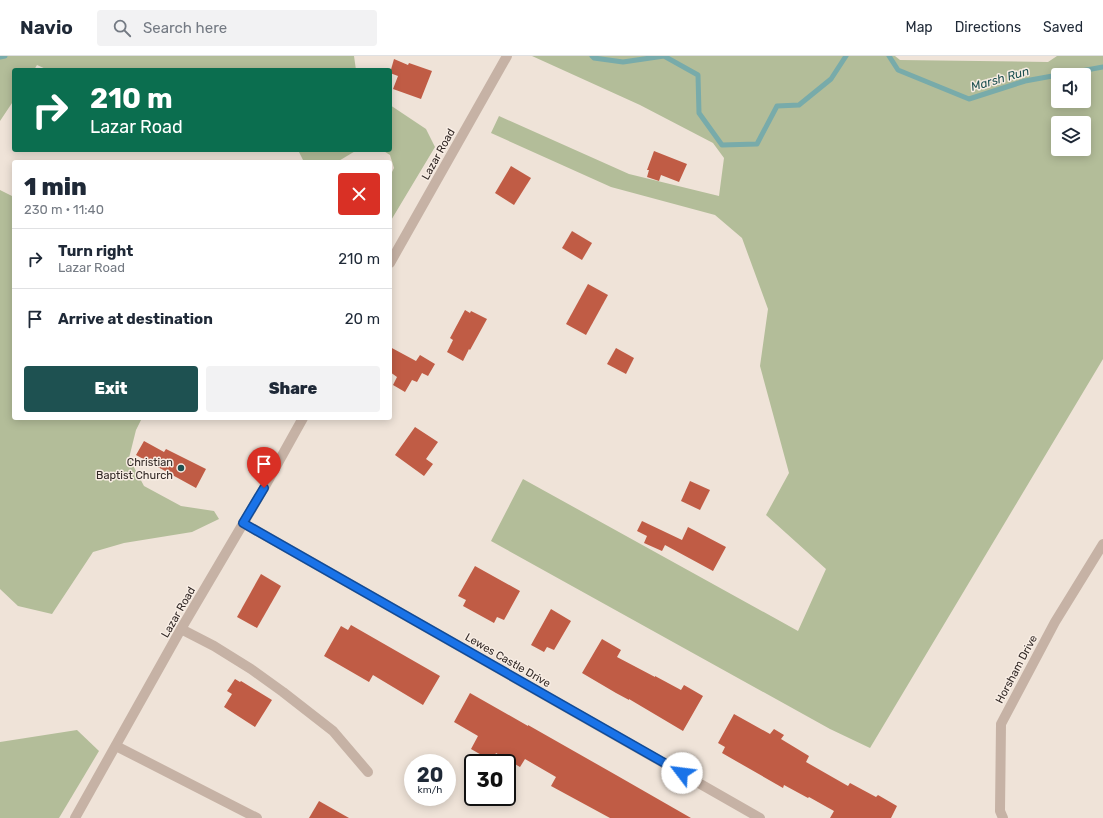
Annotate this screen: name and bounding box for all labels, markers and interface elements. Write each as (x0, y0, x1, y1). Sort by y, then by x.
search box (97, 10, 377, 46)
text: Navio (20, 16, 73, 39)
icon: search (111, 17, 133, 39)
text: Search here (143, 19, 227, 37)
text: Map (906, 19, 933, 36)
text: Directions (955, 19, 1021, 36)
text: Saved (1043, 19, 1083, 36)
water label: Marsh Run (969, 64, 1031, 94)
map controls (1051, 68, 1091, 156)
button: sound (1051, 68, 1091, 108)
text: 210 m (90, 82, 173, 115)
icon: right (24, 84, 76, 136)
text: Lazar Road (90, 116, 183, 138)
button: layers (1051, 116, 1091, 156)
street label: Lazar Road (419, 126, 458, 182)
text: 1 min (24, 173, 87, 201)
button: close (338, 173, 380, 215)
text: 230 m · 11:40 (24, 202, 104, 217)
text: Turn right (58, 242, 133, 260)
icon: right (24, 248, 46, 270)
text: 210 m (338, 250, 380, 268)
text: Lazar Road (58, 260, 125, 275)
icon: arrive (24, 308, 46, 330)
text: Arrive at destination (58, 310, 213, 328)
text: 20 m (345, 310, 380, 328)
button: Exit (24, 366, 198, 412)
button: Share (206, 366, 380, 412)
pin (247, 447, 281, 488)
icon: arrive (253, 453, 275, 475)
place label: Christian Baptist Church (96, 456, 173, 482)
marker: Christian Baptist Church (176, 463, 186, 473)
street label: Lazar Road (159, 584, 198, 640)
street label: Lewes Castle Drive (463, 631, 553, 690)
street label: Horsham Drive (993, 633, 1040, 706)
position arrow (661, 752, 703, 794)
speed limit sign: 30 (464, 754, 516, 806)
text: 20 (417, 763, 443, 787)
text: km/h (418, 784, 442, 796)

